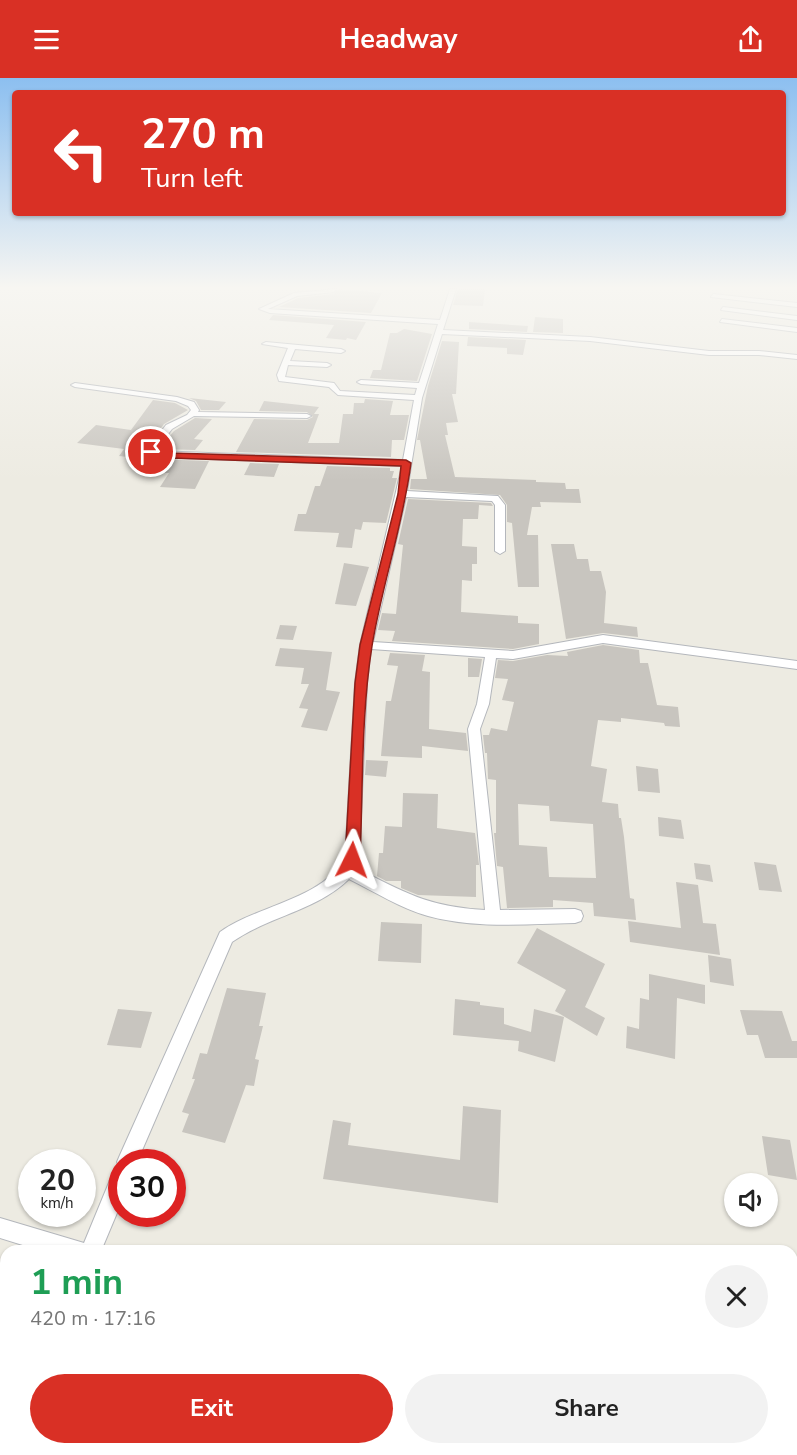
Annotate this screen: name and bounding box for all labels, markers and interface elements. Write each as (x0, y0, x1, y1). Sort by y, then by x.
text: Headway (339, 21, 458, 58)
icon: menu (30, 23, 63, 56)
icon: share (734, 23, 767, 56)
text: 270 m (141, 106, 265, 163)
icon: left (42, 114, 120, 192)
text: Turn left (141, 160, 242, 197)
pin (125, 426, 176, 477)
icon: arrive (134, 435, 167, 468)
position arrow (320, 828, 384, 892)
speed limit sign: 30 (108, 1149, 186, 1227)
text: 20 (39, 1160, 75, 1201)
map controls (724, 1173, 778, 1227)
button: sound (724, 1173, 778, 1227)
text: km/h (40, 1193, 74, 1213)
text: 1 min (30, 1258, 123, 1307)
button: close (705, 1265, 768, 1328)
text: 420 m · 17:16 (30, 1305, 156, 1332)
button: Exit (30, 1374, 393, 1443)
button: Share (405, 1374, 768, 1443)

